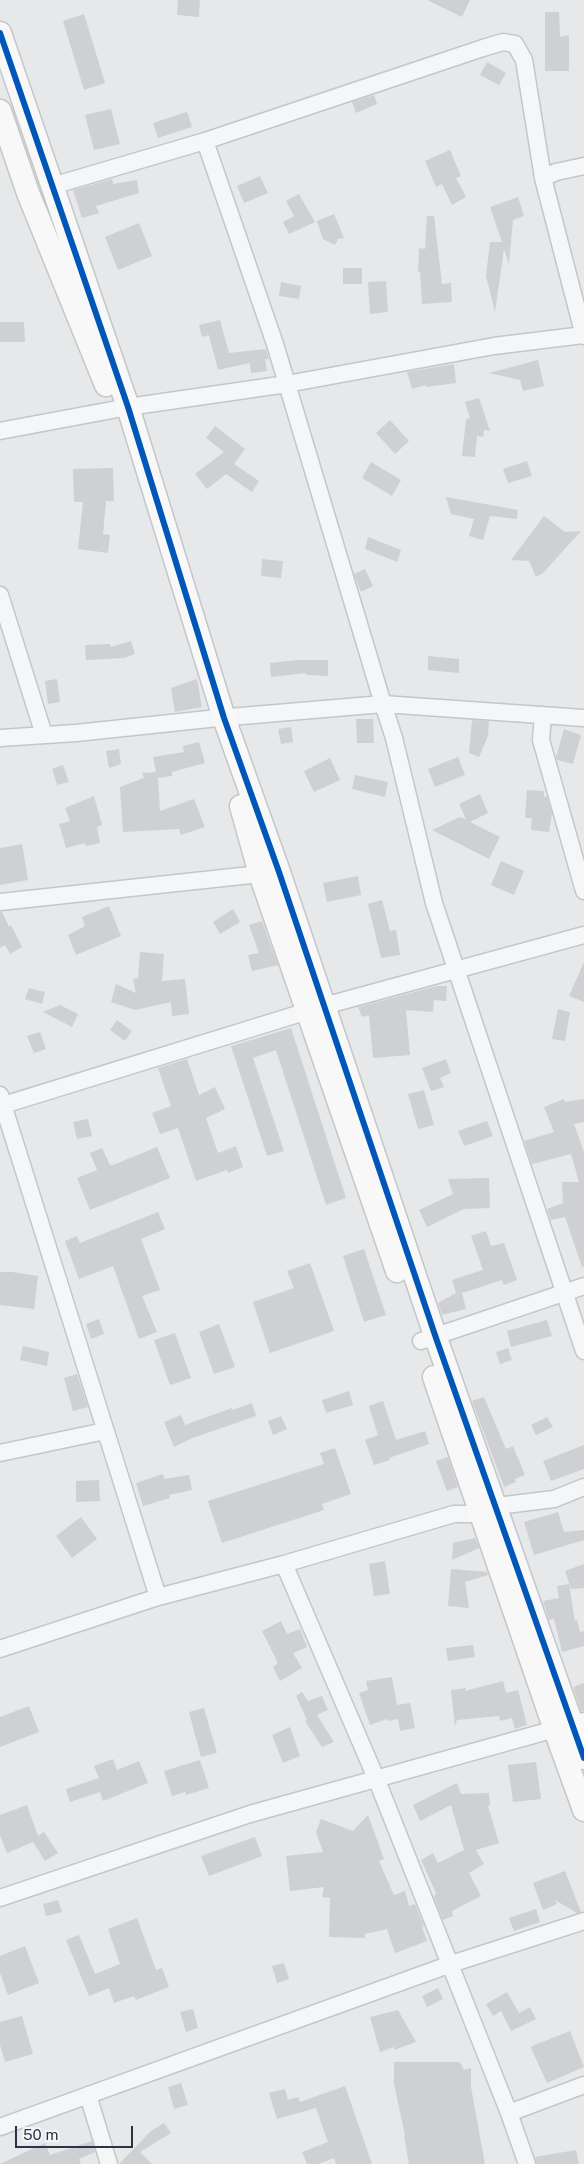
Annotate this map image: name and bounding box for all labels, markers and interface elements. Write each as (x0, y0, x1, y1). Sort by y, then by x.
scale bar (18, 2116, 135, 2148)
text: 50 m (23, 2126, 58, 2143)

